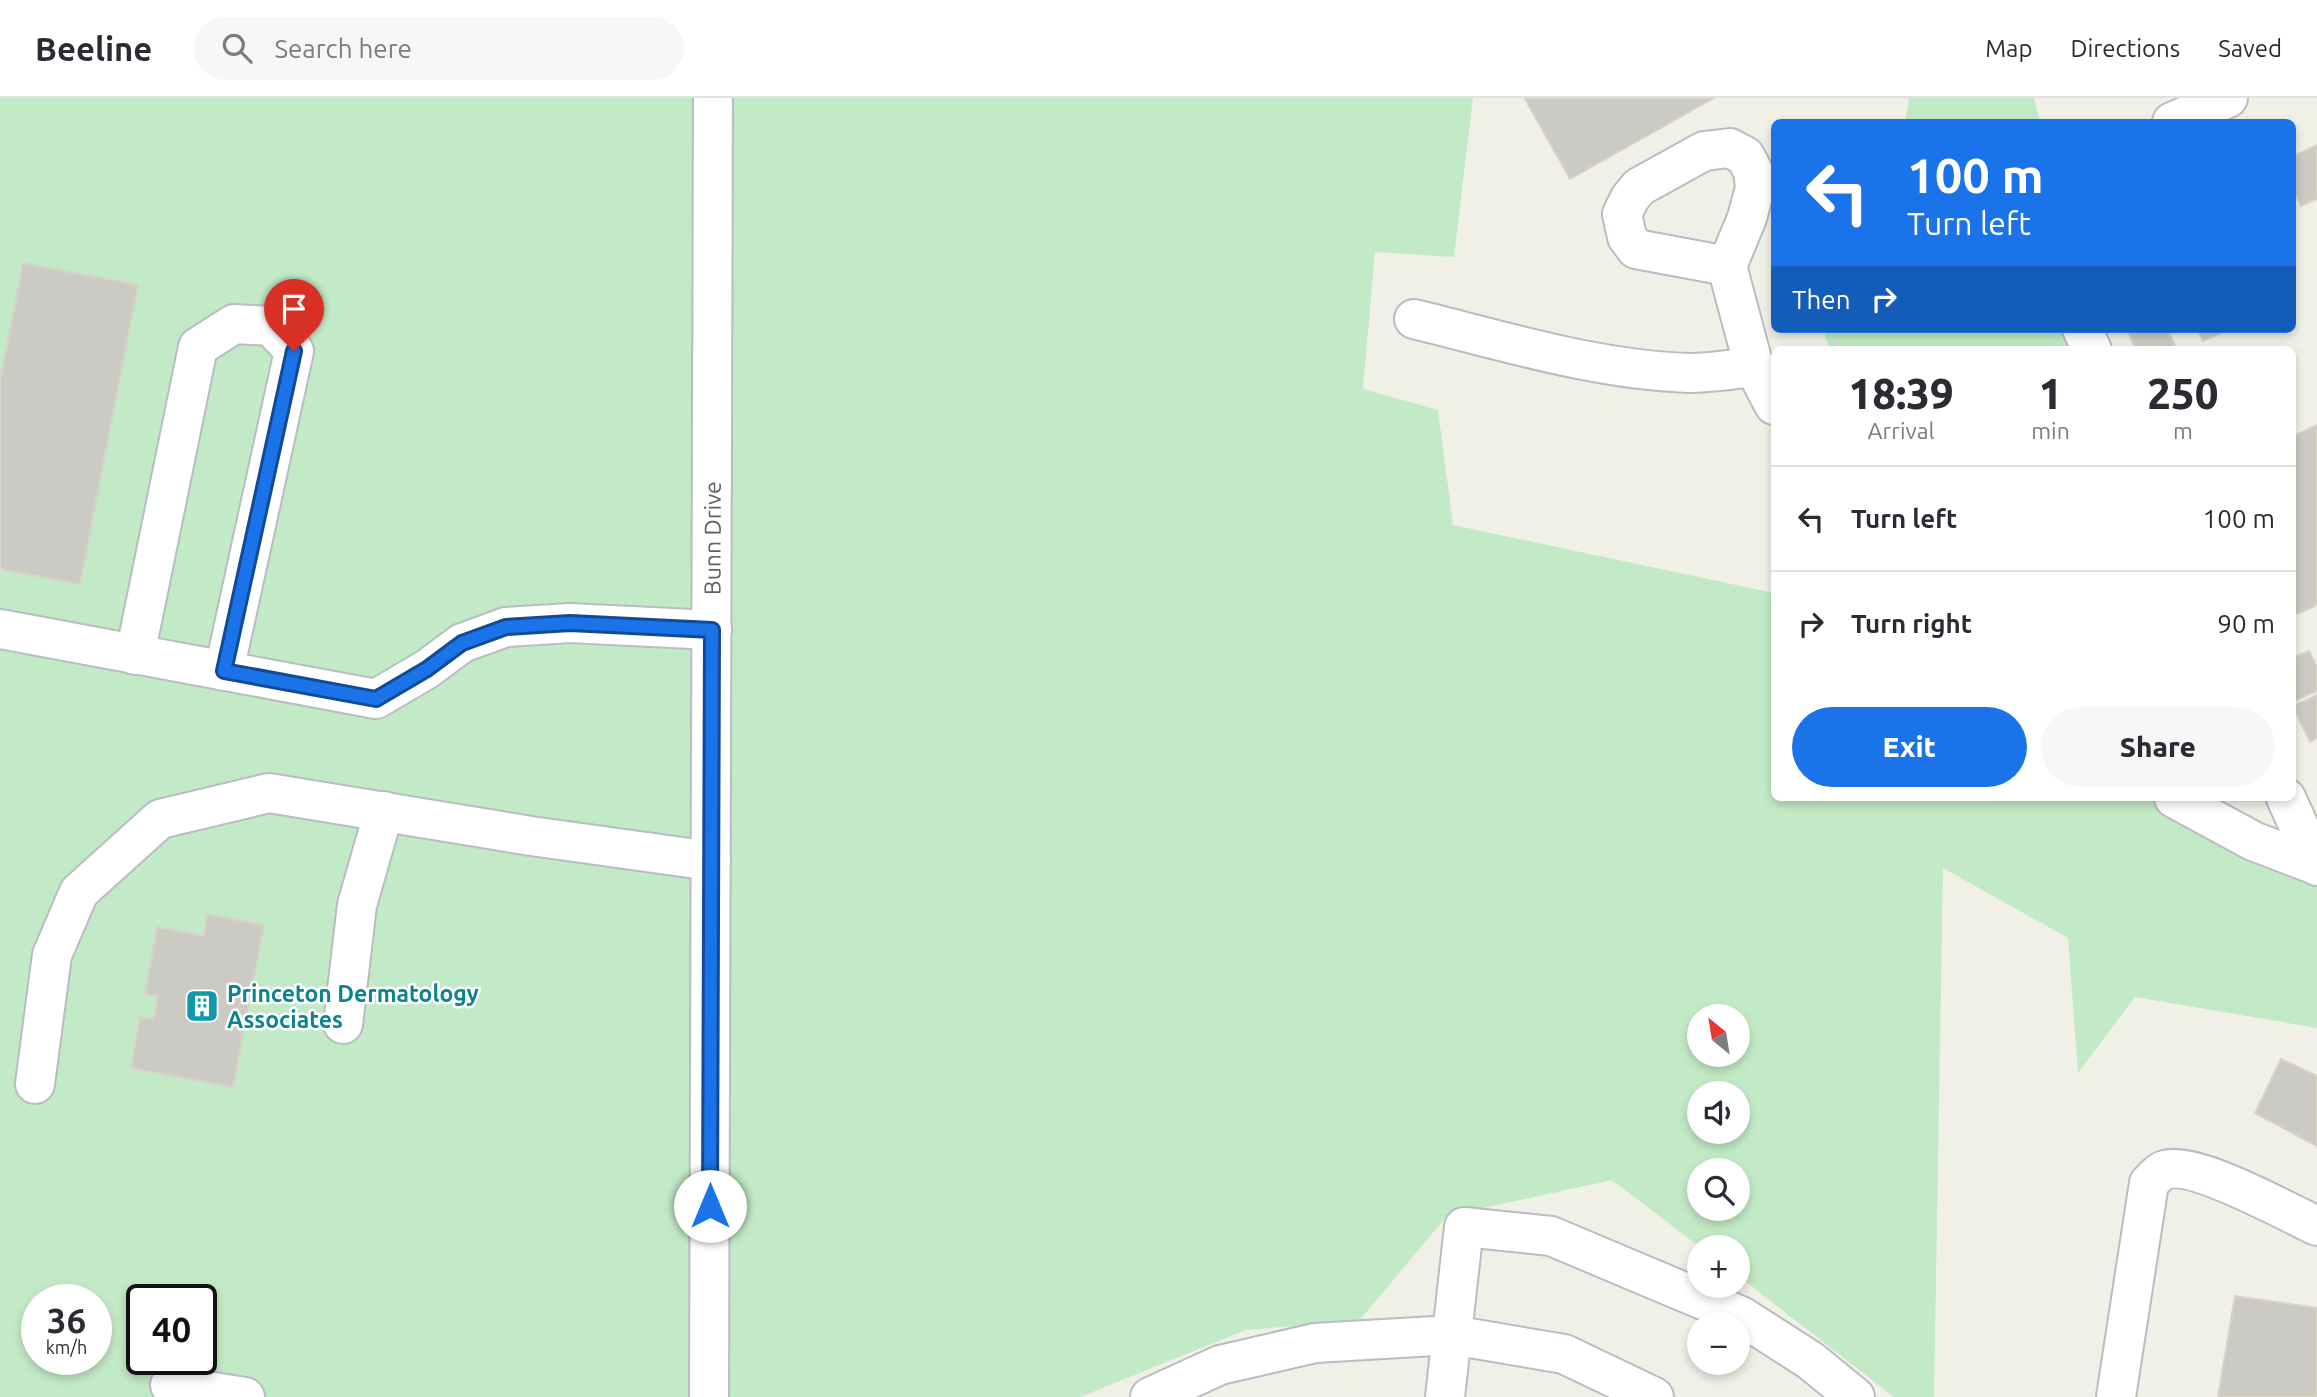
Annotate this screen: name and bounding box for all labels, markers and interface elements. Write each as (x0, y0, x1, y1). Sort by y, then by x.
search box (194, 17, 684, 80)
icon: search (218, 29, 256, 67)
text: Beeline (35, 30, 152, 67)
text: Search here (274, 34, 412, 63)
text: Map (1985, 35, 2032, 62)
text: Directions (2070, 35, 2180, 62)
text: Saved (2218, 35, 2282, 62)
icon: left (1792, 147, 1883, 238)
text: 100 m (1907, 147, 2044, 202)
text: Turn left (1907, 205, 2031, 241)
pin (264, 279, 324, 351)
icon: right (1865, 280, 1903, 318)
text: Then (1792, 285, 1851, 314)
icon: arrive (275, 290, 313, 328)
text: 18:39 (1849, 370, 1954, 417)
text: 1 (2039, 370, 2062, 417)
text: 250 (2147, 370, 2218, 417)
text: Arrival (1868, 418, 1935, 443)
text: min (2031, 418, 2070, 443)
text: m (2173, 418, 2193, 443)
street label: Bunn Drive (699, 481, 724, 595)
icon: left (1792, 500, 1830, 538)
text: Turn left (1851, 504, 1957, 533)
text: 100 m (2203, 504, 2275, 533)
icon: right (1792, 605, 1830, 643)
text: Turn right (1851, 609, 1972, 638)
text: 90 m (2217, 609, 2275, 638)
button: Exit (1792, 707, 2027, 787)
button: Share (2041, 707, 2275, 787)
place label: Princeton Dermatology Associates (227, 981, 479, 1032)
building icon: Princeton Dermatology Associates (183, 987, 221, 1025)
north arrow (1687, 1004, 1750, 1068)
map controls (1687, 1004, 1750, 1375)
button: sound (1687, 1081, 1750, 1144)
button: search (1687, 1158, 1750, 1221)
position arrow (673, 1169, 747, 1243)
button: + (1687, 1235, 1750, 1298)
speed limit sign: 40 (126, 1284, 217, 1375)
text: 36 (47, 1300, 86, 1340)
button: − (1687, 1312, 1750, 1375)
text: km/h (46, 1337, 87, 1357)

